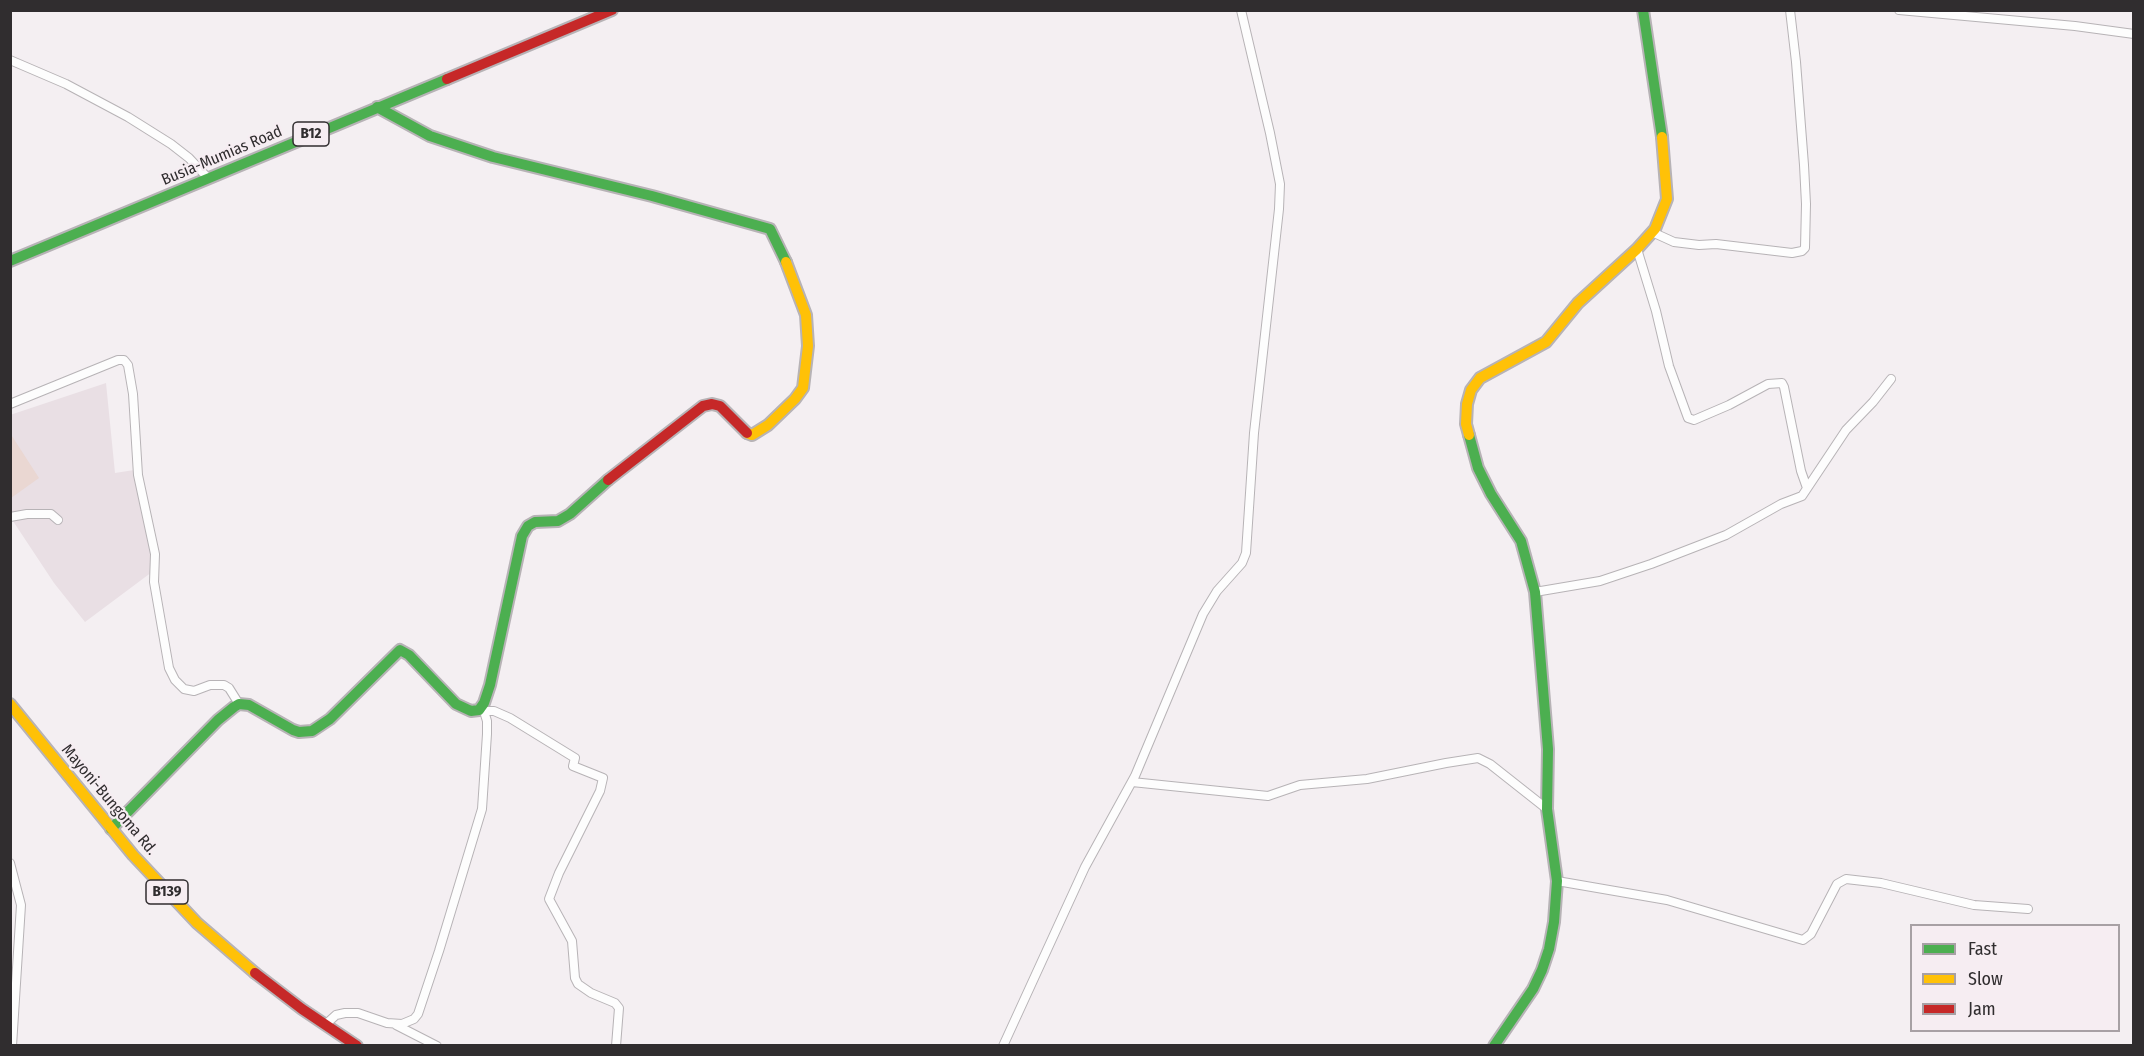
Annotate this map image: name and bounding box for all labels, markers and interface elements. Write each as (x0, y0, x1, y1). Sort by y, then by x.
street label: Busia-Mumias Road (159, 122, 285, 190)
road number: B12 (293, 122, 329, 146)
street label: Mayoni-Bungoma Rd. (57, 741, 161, 859)
road number: B139 (146, 880, 188, 904)
legend (1910, 924, 2120, 1032)
text: Fast (1968, 938, 1997, 960)
text: Slow (1968, 968, 2003, 990)
text: Jam (1968, 998, 1996, 1020)

